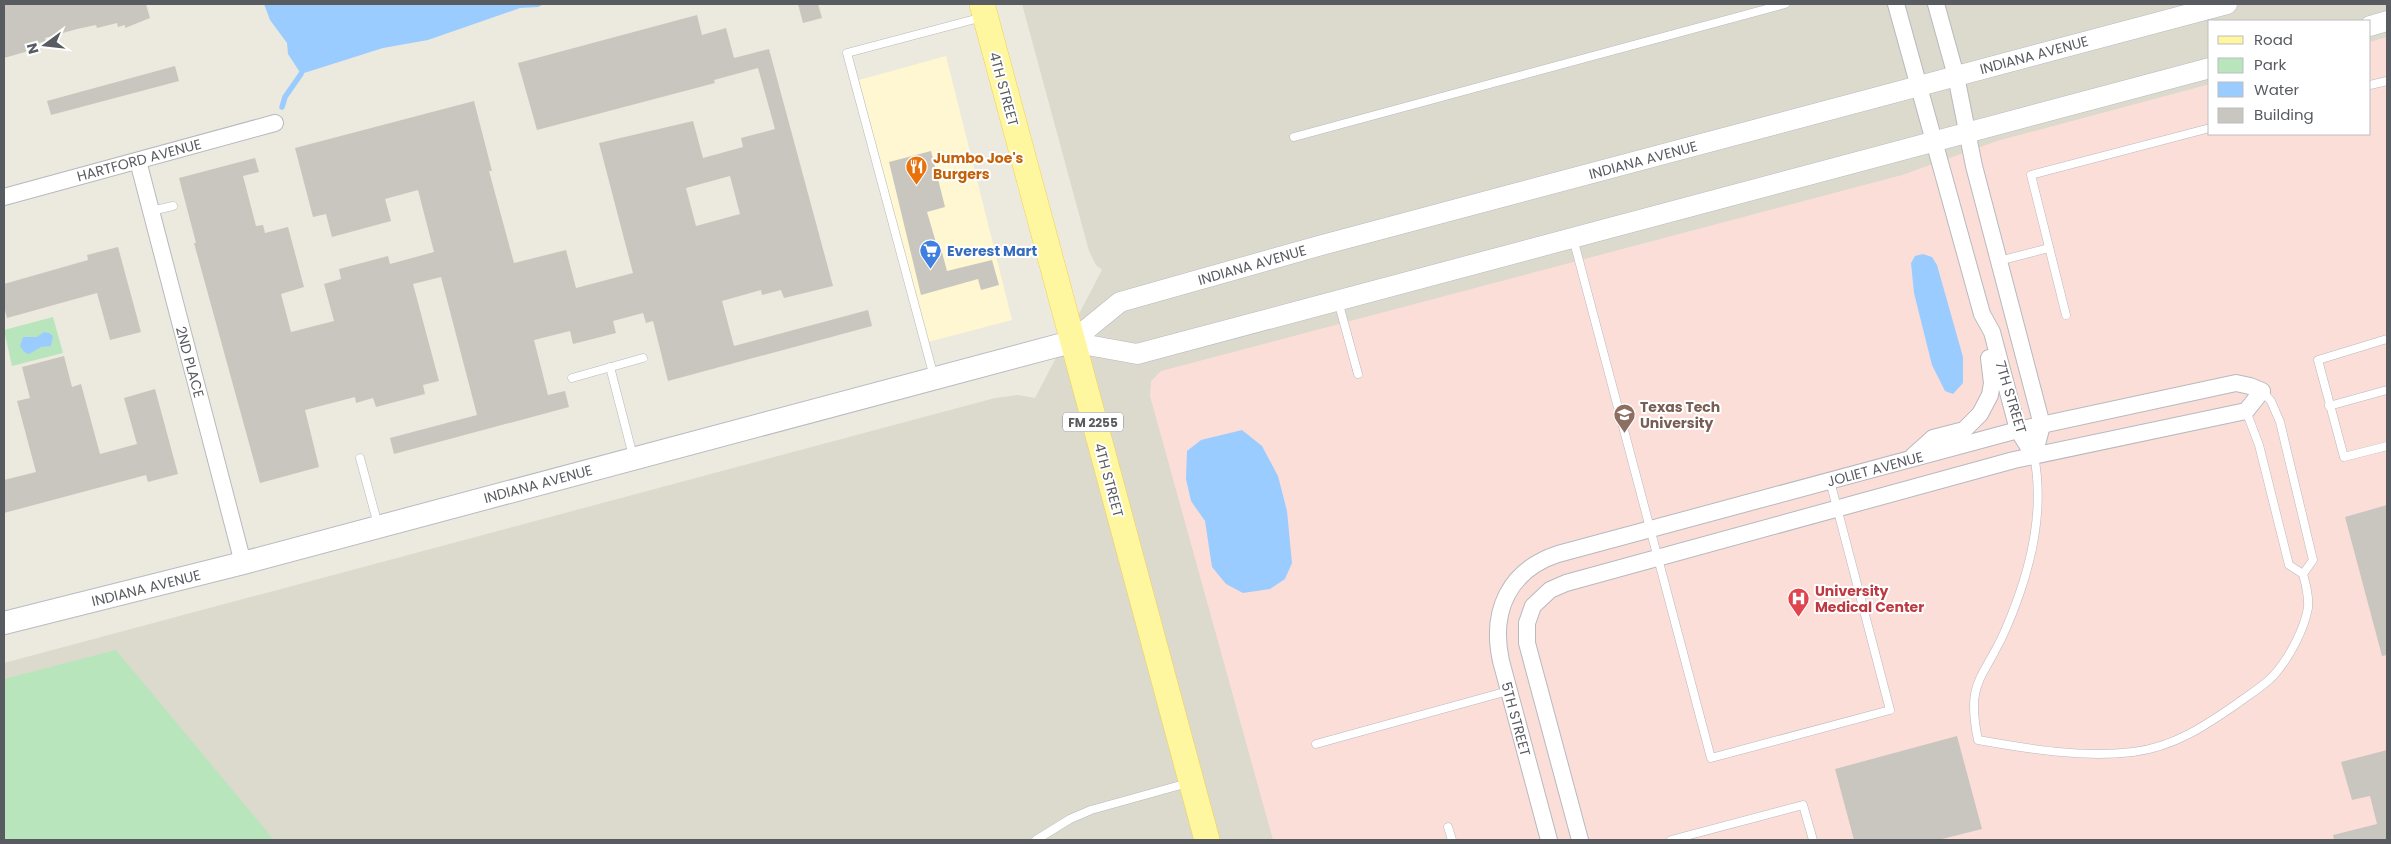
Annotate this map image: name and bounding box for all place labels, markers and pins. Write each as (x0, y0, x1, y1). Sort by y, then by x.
place label: Jumbo Joe's Burgers (933, 148, 1023, 184)
restaurant icon: Jumbo Joe's Burgers (905, 154, 929, 185)
supermarket icon: Everest Mart (919, 239, 943, 270)
place label: Everest Mart (947, 241, 1037, 261)
place label: Texas Tech University (1640, 397, 1720, 433)
school or university icon: Texas Tech University (1612, 403, 1636, 434)
place label: University Medical Center (1815, 581, 1924, 617)
hospital icon: University Medical Center (1787, 587, 1811, 618)

